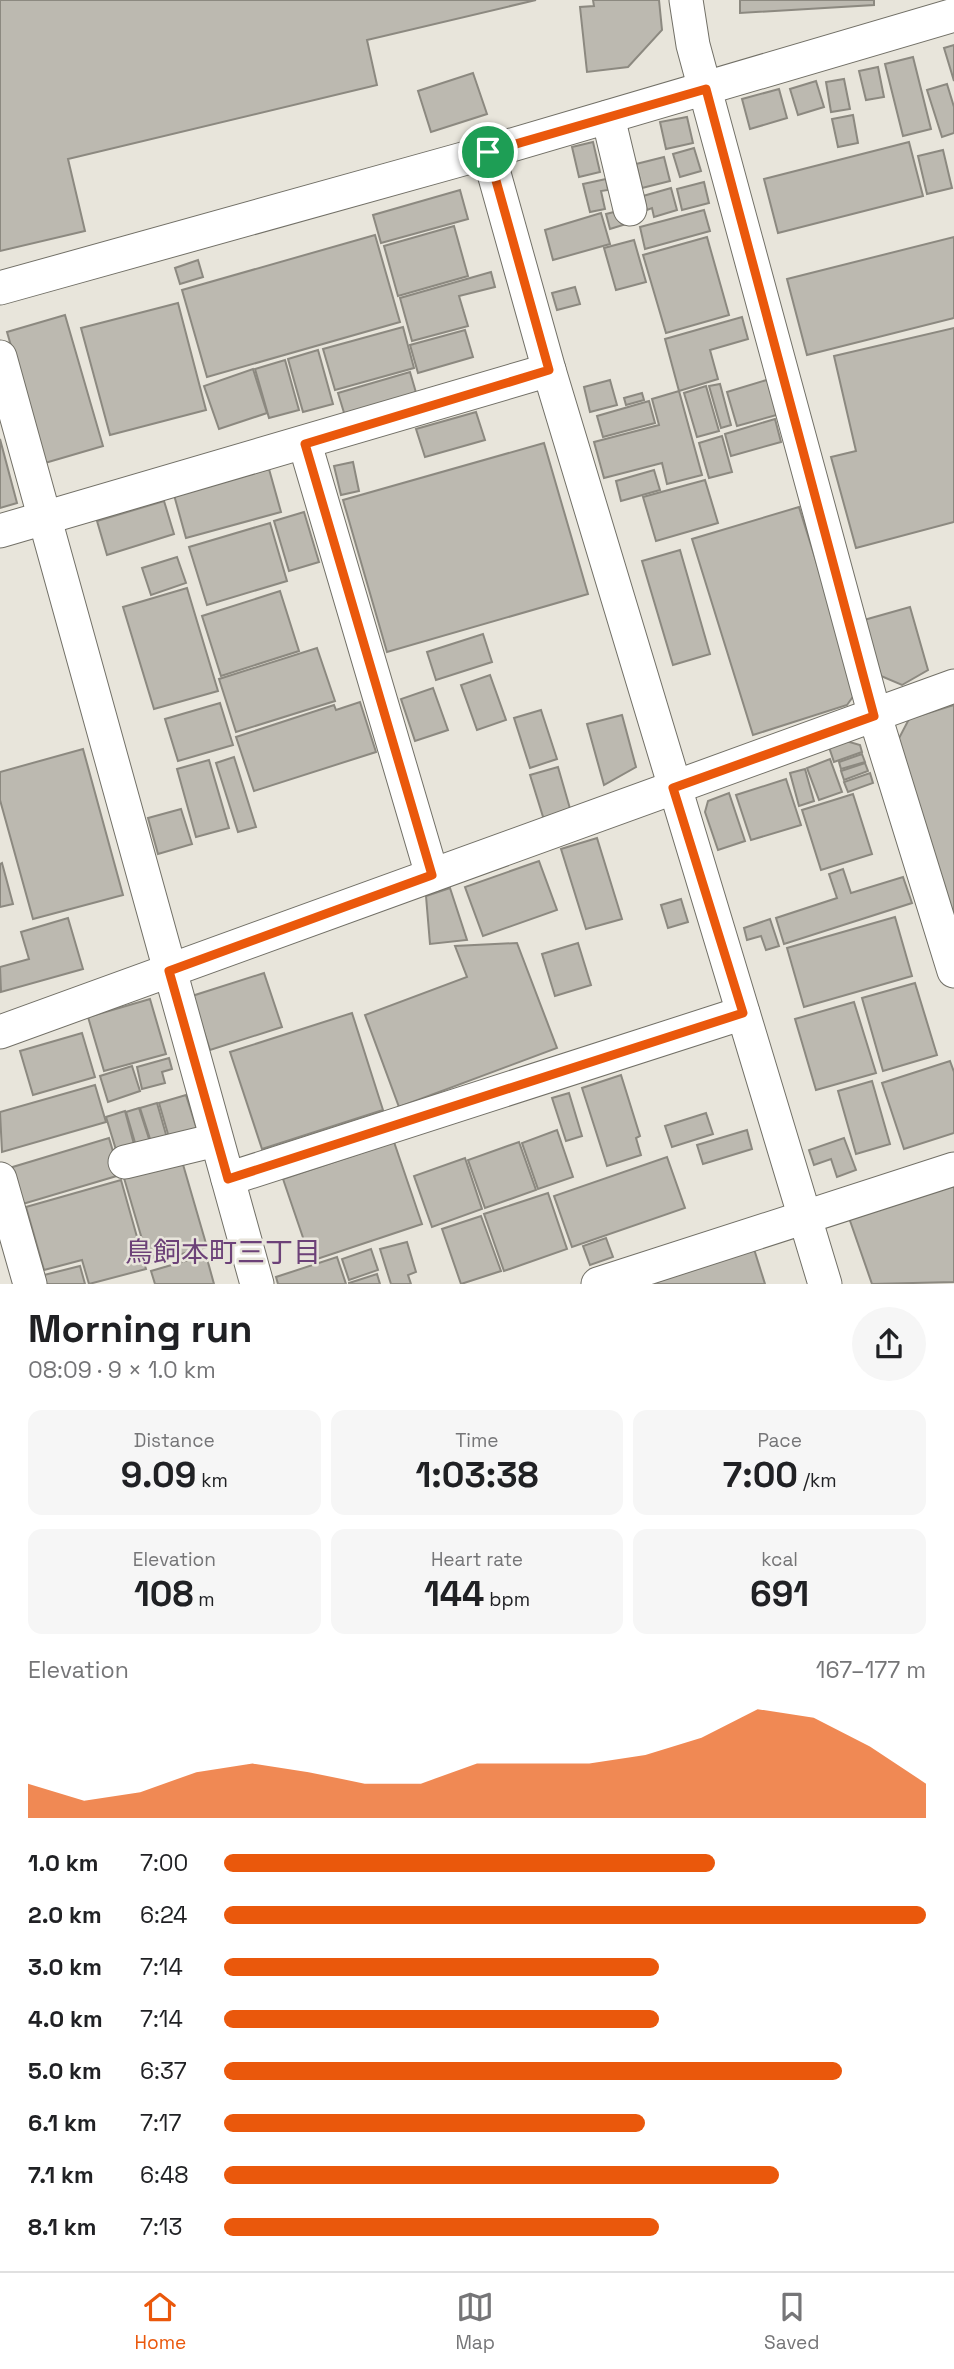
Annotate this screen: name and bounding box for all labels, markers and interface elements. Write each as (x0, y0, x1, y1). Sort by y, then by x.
pin (458, 122, 518, 182)
icon: arrive (469, 133, 507, 171)
district label: 鳥飼本町三丁目 (125, 1234, 321, 1270)
text: Morning run (28, 1305, 253, 1353)
button: share (852, 1307, 926, 1381)
text: 08:09 · 9 × 1.0 km (28, 1355, 216, 1385)
text: Distance (134, 1428, 215, 1453)
text: Time (455, 1428, 499, 1453)
text: Pace (757, 1428, 802, 1453)
text: 9.09 (121, 1453, 196, 1497)
text: 1:03:38 (416, 1453, 538, 1497)
text: 7:00 (723, 1453, 798, 1497)
text: km (196, 1468, 228, 1493)
text: /km (798, 1468, 836, 1493)
text: Elevation (133, 1547, 216, 1572)
text: Heart rate (431, 1547, 523, 1572)
text: kcal (761, 1547, 798, 1572)
text: 108 (134, 1572, 193, 1616)
text: 144 (424, 1572, 484, 1616)
text: 691 (750, 1572, 809, 1616)
text: m (193, 1587, 215, 1612)
text: bpm (484, 1587, 530, 1612)
text: Elevation (28, 1655, 129, 1685)
text: 167–177 m (816, 1655, 926, 1685)
text: 1.0 km (28, 1848, 98, 1878)
text: 7:00 (140, 1848, 188, 1878)
text: 2.0 km (28, 1900, 102, 1930)
text: 6:24 (140, 1900, 187, 1930)
text: 3.0 km (28, 1952, 102, 1982)
text: 7:14 (140, 1952, 183, 1982)
text: 4.0 km (28, 2004, 103, 2034)
text: 7:14 (140, 2004, 183, 2034)
text: 5.0 km (28, 2056, 102, 2086)
text: 6:37 (140, 2056, 187, 2086)
text: 6.1 km (28, 2108, 97, 2138)
text: 7:17 (140, 2108, 181, 2138)
text: 7.1 km (28, 2160, 94, 2190)
text: 6:48 (140, 2160, 189, 2190)
text: 8.1 km (28, 2212, 96, 2242)
text: 7:13 (140, 2212, 182, 2242)
tab: Home (135, 2288, 186, 2355)
tab: Map (455, 2288, 495, 2355)
tab: Saved (764, 2288, 819, 2355)

